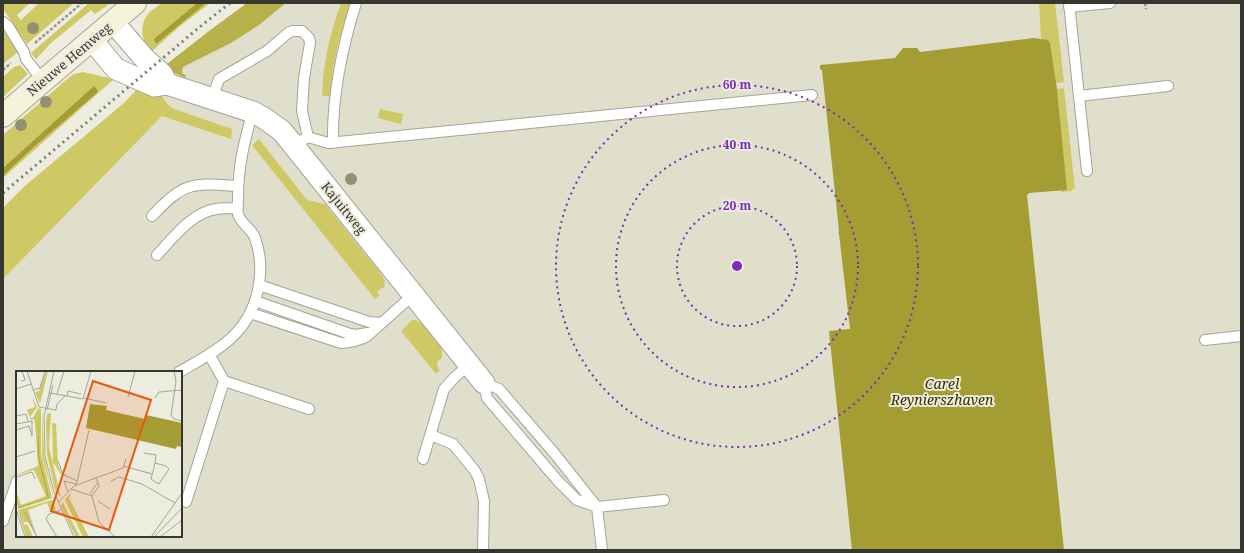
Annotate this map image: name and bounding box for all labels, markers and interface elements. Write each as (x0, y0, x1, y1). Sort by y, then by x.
street label: Nieuwe Hemweg (23, 18, 115, 100)
text: 60 m (723, 76, 751, 93)
text: 40 m (723, 136, 751, 153)
street label: Kajuitweg (317, 178, 371, 238)
text: 20 m (723, 197, 751, 214)
centre of rings (730, 259, 744, 273)
inset map (16, 371, 182, 537)
water label: Carel Reynierszhaven (890, 374, 994, 409)

